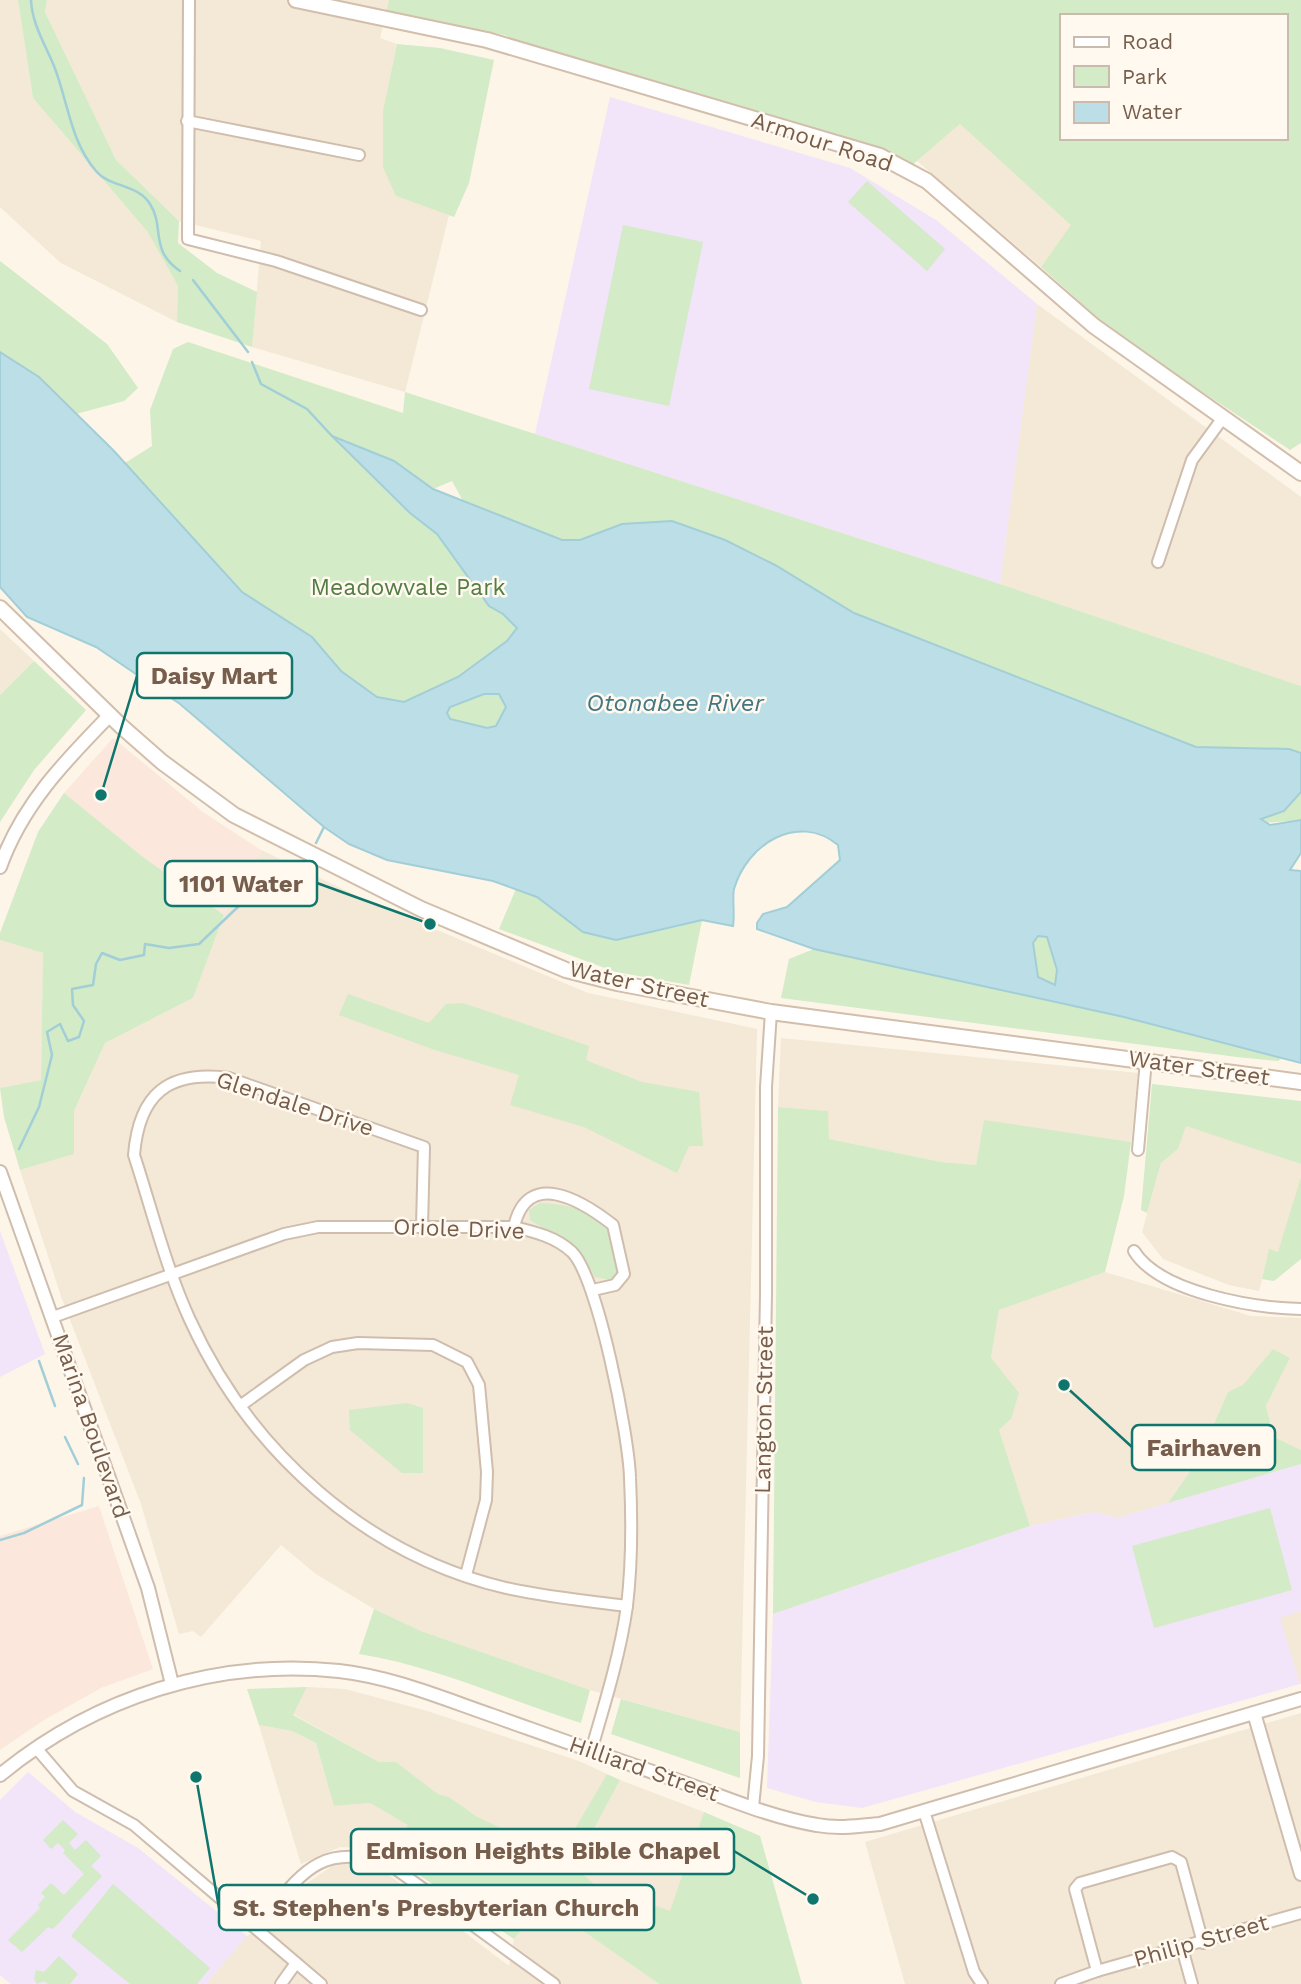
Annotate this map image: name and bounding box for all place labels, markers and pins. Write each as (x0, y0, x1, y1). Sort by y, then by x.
callout: Daisy Mart (137, 653, 292, 698)
callout: 1101 Water (165, 861, 317, 906)
callout: Fairhaven (1132, 1425, 1275, 1470)
callout: Edmison Heights Bible Chapel (351, 1829, 734, 1874)
callout: St. Stephen's Presbyterian Church (219, 1885, 654, 1930)

